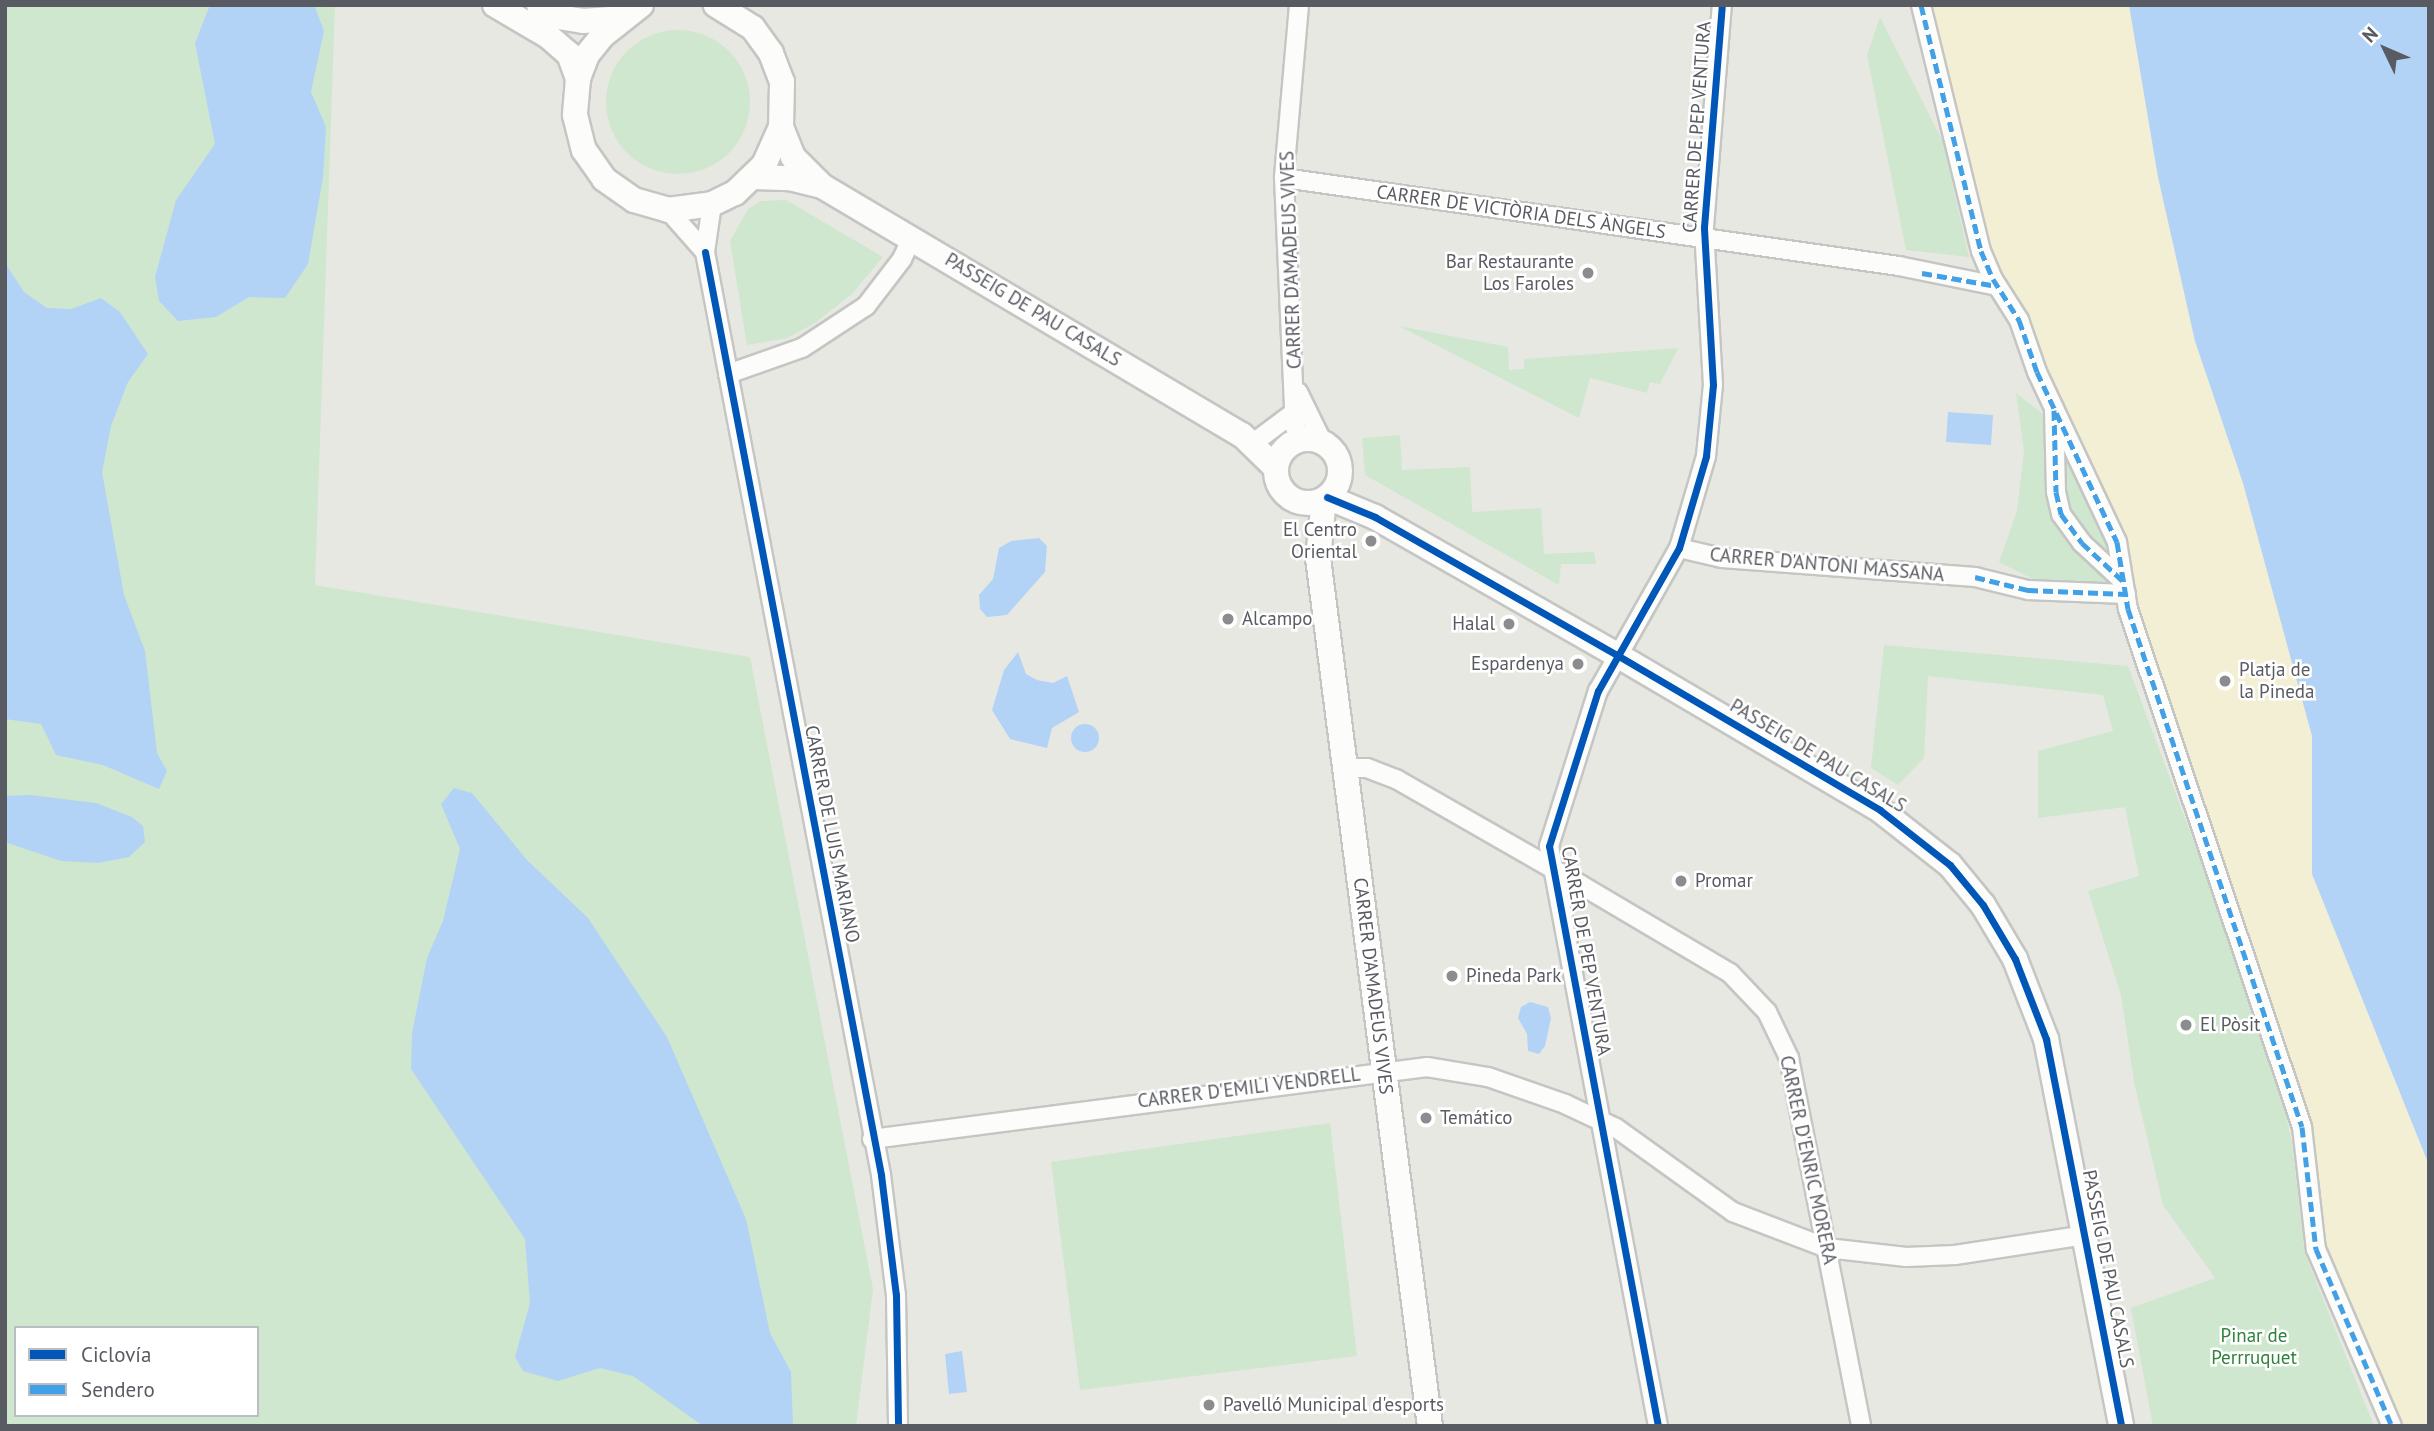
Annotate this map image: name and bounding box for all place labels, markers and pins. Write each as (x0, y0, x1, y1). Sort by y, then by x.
place label: Bar Restaurante Los Faroles (1446, 251, 1574, 295)
marker: Bar Restaurante Los Faroles (1580, 265, 1596, 281)
place label: El Centro Oriental (1283, 519, 1357, 563)
marker: El Centro Oriental (1363, 533, 1379, 549)
place label: Alcampo (1242, 608, 1313, 630)
marker: Alcampo (1220, 611, 1236, 627)
place label: Halal (1452, 613, 1495, 635)
marker: Halal (1501, 616, 1517, 632)
place label: Espardenya (1471, 653, 1564, 675)
marker: Espardenya (1570, 656, 1586, 672)
place label: Platja de la Pineda (2239, 659, 2314, 703)
marker: Platja de la Pineda (2217, 673, 2233, 689)
place label: Promar (1695, 870, 1753, 892)
marker: Promar (1673, 873, 1689, 889)
place label: Pineda Park (1466, 965, 1561, 987)
marker: Pineda Park (1444, 968, 1460, 984)
place label: El Pòsit (2200, 1014, 2260, 1036)
marker: El Pòsit (2178, 1017, 2194, 1033)
place label: Temático (1440, 1107, 1512, 1129)
marker: Temático (1418, 1110, 1434, 1126)
place label: Pavelló Municipal d'esports (1223, 1394, 1444, 1416)
marker: Pavelló Municipal d'esports (1201, 1397, 1217, 1413)

